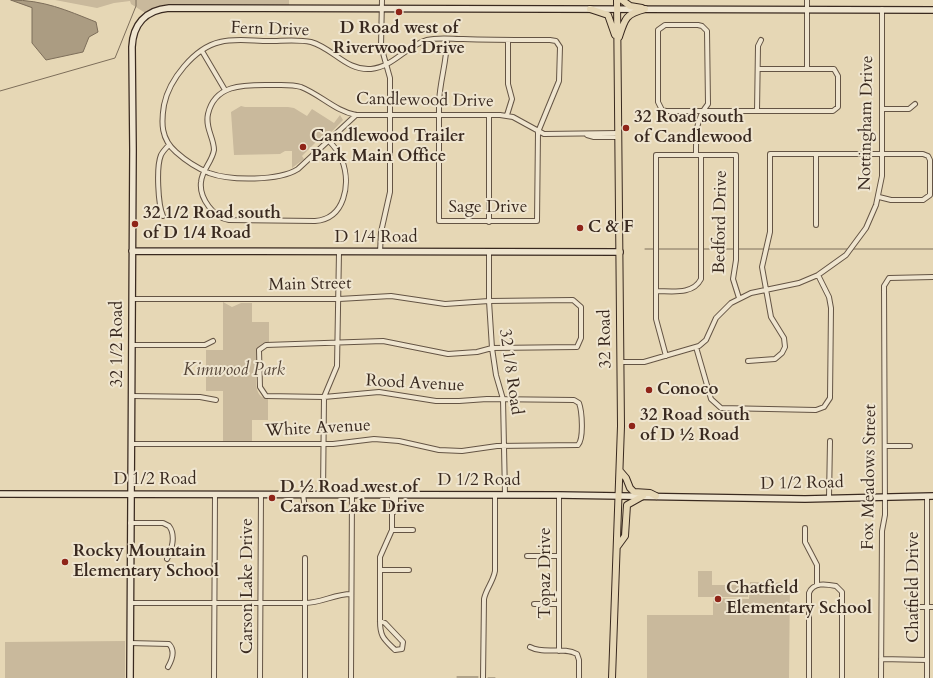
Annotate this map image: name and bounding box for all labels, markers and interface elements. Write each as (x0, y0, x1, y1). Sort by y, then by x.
marker: D Road west of Riverwood Drive (394, 7, 404, 17)
street label: Fern Drive (230, 18, 310, 42)
place label: D Road west of Riverwood Drive (333, 19, 465, 59)
street label: Nottingham Drive (856, 55, 878, 191)
street label: Candlewood Drive (356, 90, 494, 112)
place label: 32 Road south of Candlewood (634, 108, 752, 148)
marker: 32 Road south of Candlewood (621, 123, 631, 133)
place label: Candlewood Trailer Park Main Office (311, 127, 465, 167)
marker: Candlewood Trailer Park Main Office (298, 142, 308, 152)
street label: Bedford Drive (710, 170, 732, 274)
street label: Sage Drive (449, 198, 527, 218)
place label: 32 1/2 Road south of D 1/4 Road (143, 204, 281, 244)
place label: C & F (588, 218, 634, 238)
marker: 32 1/2 Road south of D 1/4 Road (130, 219, 140, 229)
marker: C & F (575, 223, 585, 233)
street label: D 1/4 Road (334, 228, 418, 248)
street label: Main Street (268, 274, 352, 296)
street label: 32 1/2 Road (108, 301, 128, 387)
street label: 32 Road (595, 309, 617, 369)
street label: 32 1/8 Road (494, 328, 526, 416)
park label: Kimwood Park (183, 361, 285, 381)
street label: Rood Avenue (365, 371, 465, 397)
place label: Conoco (657, 380, 718, 400)
marker: Conoco (644, 385, 654, 395)
street label: Fox Meadows Street (859, 404, 881, 550)
place label: 32 Road south of D ½ Road (640, 406, 750, 446)
street label: White Avenue (265, 416, 371, 442)
marker: 32 Road south of D ½ Road (627, 421, 637, 431)
street label: D 1/2 Road (113, 470, 197, 490)
street label: D 1/2 Road (437, 471, 521, 491)
street label: D 1/2 Road (760, 473, 844, 495)
place label: D ½ Road west of Carson Lake Drive (280, 478, 425, 518)
marker: D ½ Road west of Carson Lake Drive (267, 493, 277, 503)
street label: Carson Lake Drive (238, 518, 258, 654)
street label: Topaz Drive (536, 527, 556, 619)
street label: Chatfield Drive (904, 531, 924, 643)
place label: Rocky Mountain Elementary School (73, 542, 219, 582)
marker: Rocky Mountain Elementary School (60, 557, 70, 567)
place label: Chatfield Elementary School (726, 579, 872, 619)
marker: Chatfield Elementary School (713, 594, 723, 604)

